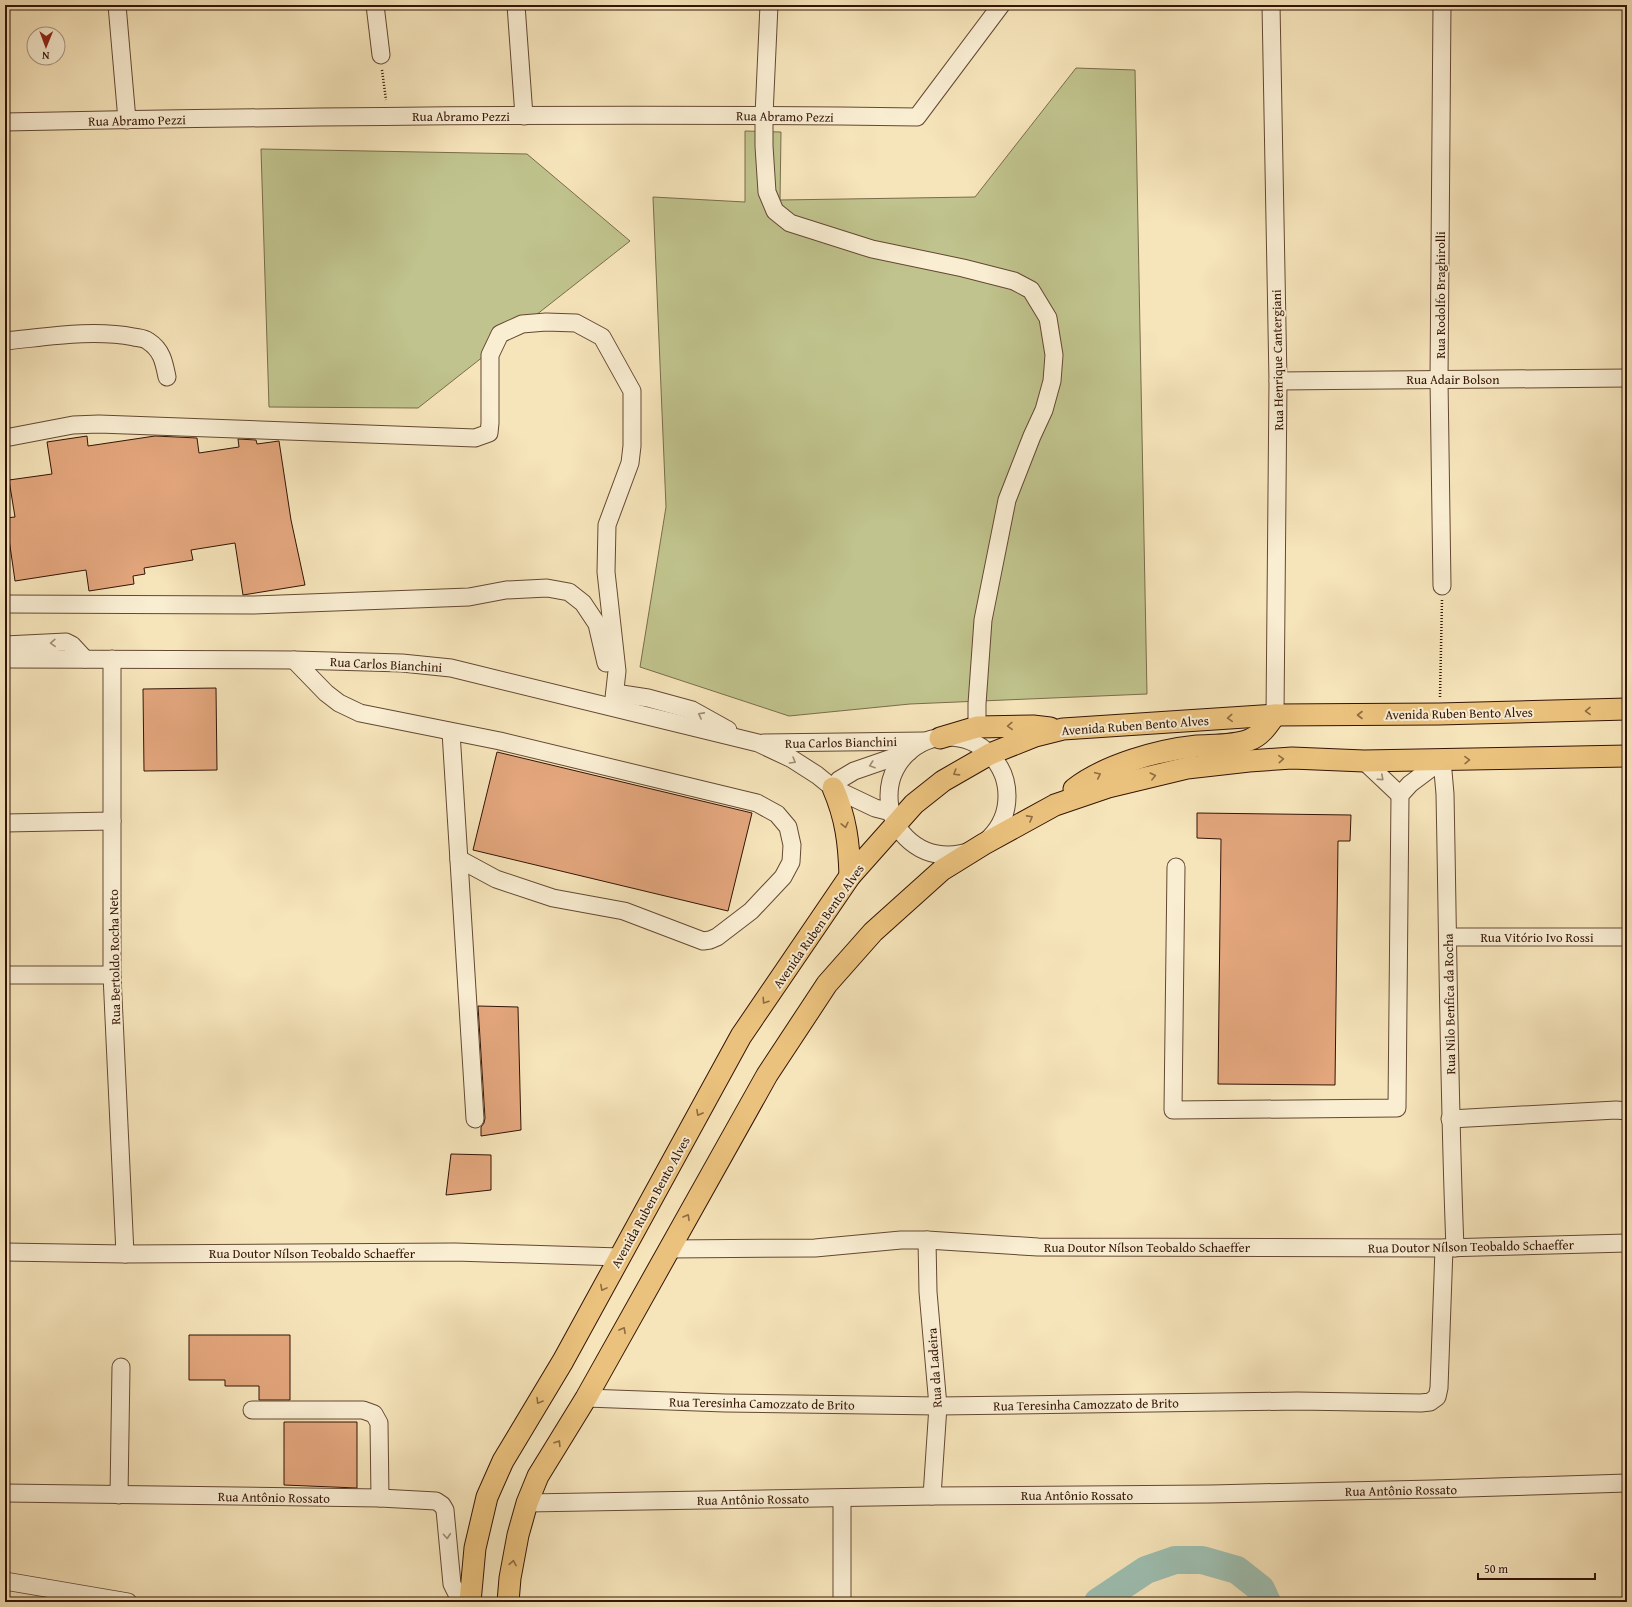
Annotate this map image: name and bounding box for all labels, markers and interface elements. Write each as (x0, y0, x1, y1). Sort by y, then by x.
north arrow (26, 26, 66, 66)
text: N (41, 48, 50, 64)
street label: Rua Abramo Pezzi (736, 106, 834, 127)
street label: Rua Abramo Pezzi (412, 107, 510, 126)
street label: Rua Abramo Pezzi (88, 110, 186, 131)
street label: Rua Rodolfo Braghirolli (1431, 231, 1450, 359)
street label: Rua Henrique Cantergiani (1267, 289, 1288, 431)
street label: Rua Adair Bolson (1406, 370, 1500, 389)
one-way arrow (50, 639, 56, 647)
street label: Rua Carlos Bianchini (329, 652, 443, 677)
street label: Avenida Ruben Bento Alves (1385, 703, 1533, 724)
one-way arrow (1585, 707, 1591, 715)
one-way arrow (1357, 710, 1363, 719)
street label: Avenida Ruben Bento Alves (1061, 711, 1209, 740)
one-way arrow (698, 712, 705, 719)
one-way arrow (1227, 714, 1233, 723)
one-way arrow (1007, 722, 1013, 730)
street label: Rua Carlos Bianchini (785, 732, 898, 753)
one-way arrow (1278, 755, 1284, 764)
one-way arrow (789, 756, 796, 763)
one-way arrow (1464, 756, 1470, 764)
one-way arrow (869, 760, 876, 768)
one-way arrow (953, 768, 960, 776)
one-way arrow (1094, 772, 1102, 780)
one-way arrow (1149, 773, 1156, 781)
one-way arrow (1377, 774, 1384, 781)
one-way arrow (1026, 816, 1033, 823)
one-way arrow (841, 821, 849, 828)
street label: Avenida Ruben Bento Alves (768, 860, 869, 992)
street label: Rua Bertoldo Rocha Neto (104, 889, 125, 1025)
street label: Rua Vitório Ivo Rossi (1480, 928, 1594, 947)
street label: Rua Nilo Benfica da Rocha (1439, 932, 1460, 1075)
one-way arrow (762, 997, 770, 1004)
one-way arrow (696, 1109, 704, 1116)
street label: Avenida Ruben Bento Alves (606, 1133, 695, 1271)
one-way arrow (683, 1214, 690, 1221)
street label: Rua Doutor Nílson Teobaldo Schaeffer (1368, 1235, 1575, 1258)
street label: Rua Doutor Nílson Teobaldo Schaeffer (1044, 1238, 1251, 1257)
street label: Rua Doutor Nílson Teobaldo Schaeffer (209, 1244, 416, 1263)
one-way arrow (600, 1284, 608, 1291)
one-way arrow (619, 1327, 626, 1335)
street label: Rua da Ladeira (922, 1327, 947, 1409)
street label: Rua Teresinha Camozzato de Brito (669, 1392, 855, 1415)
street label: Rua Teresinha Camozzato de Brito (993, 1393, 1179, 1416)
one-way arrow (536, 1397, 544, 1404)
one-way arrow (554, 1440, 561, 1447)
street label: Rua Antônio Rossato (1345, 1480, 1458, 1501)
street label: Rua Antônio Rossato (1021, 1486, 1133, 1505)
street label: Rua Antônio Rossato (218, 1487, 331, 1508)
street label: Rua Antônio Rossato (697, 1489, 810, 1510)
one-way arrow (443, 1533, 452, 1539)
scale bar (1478, 1555, 1595, 1581)
one-way arrow (508, 1560, 517, 1566)
text: 50 m (1484, 1560, 1508, 1577)

